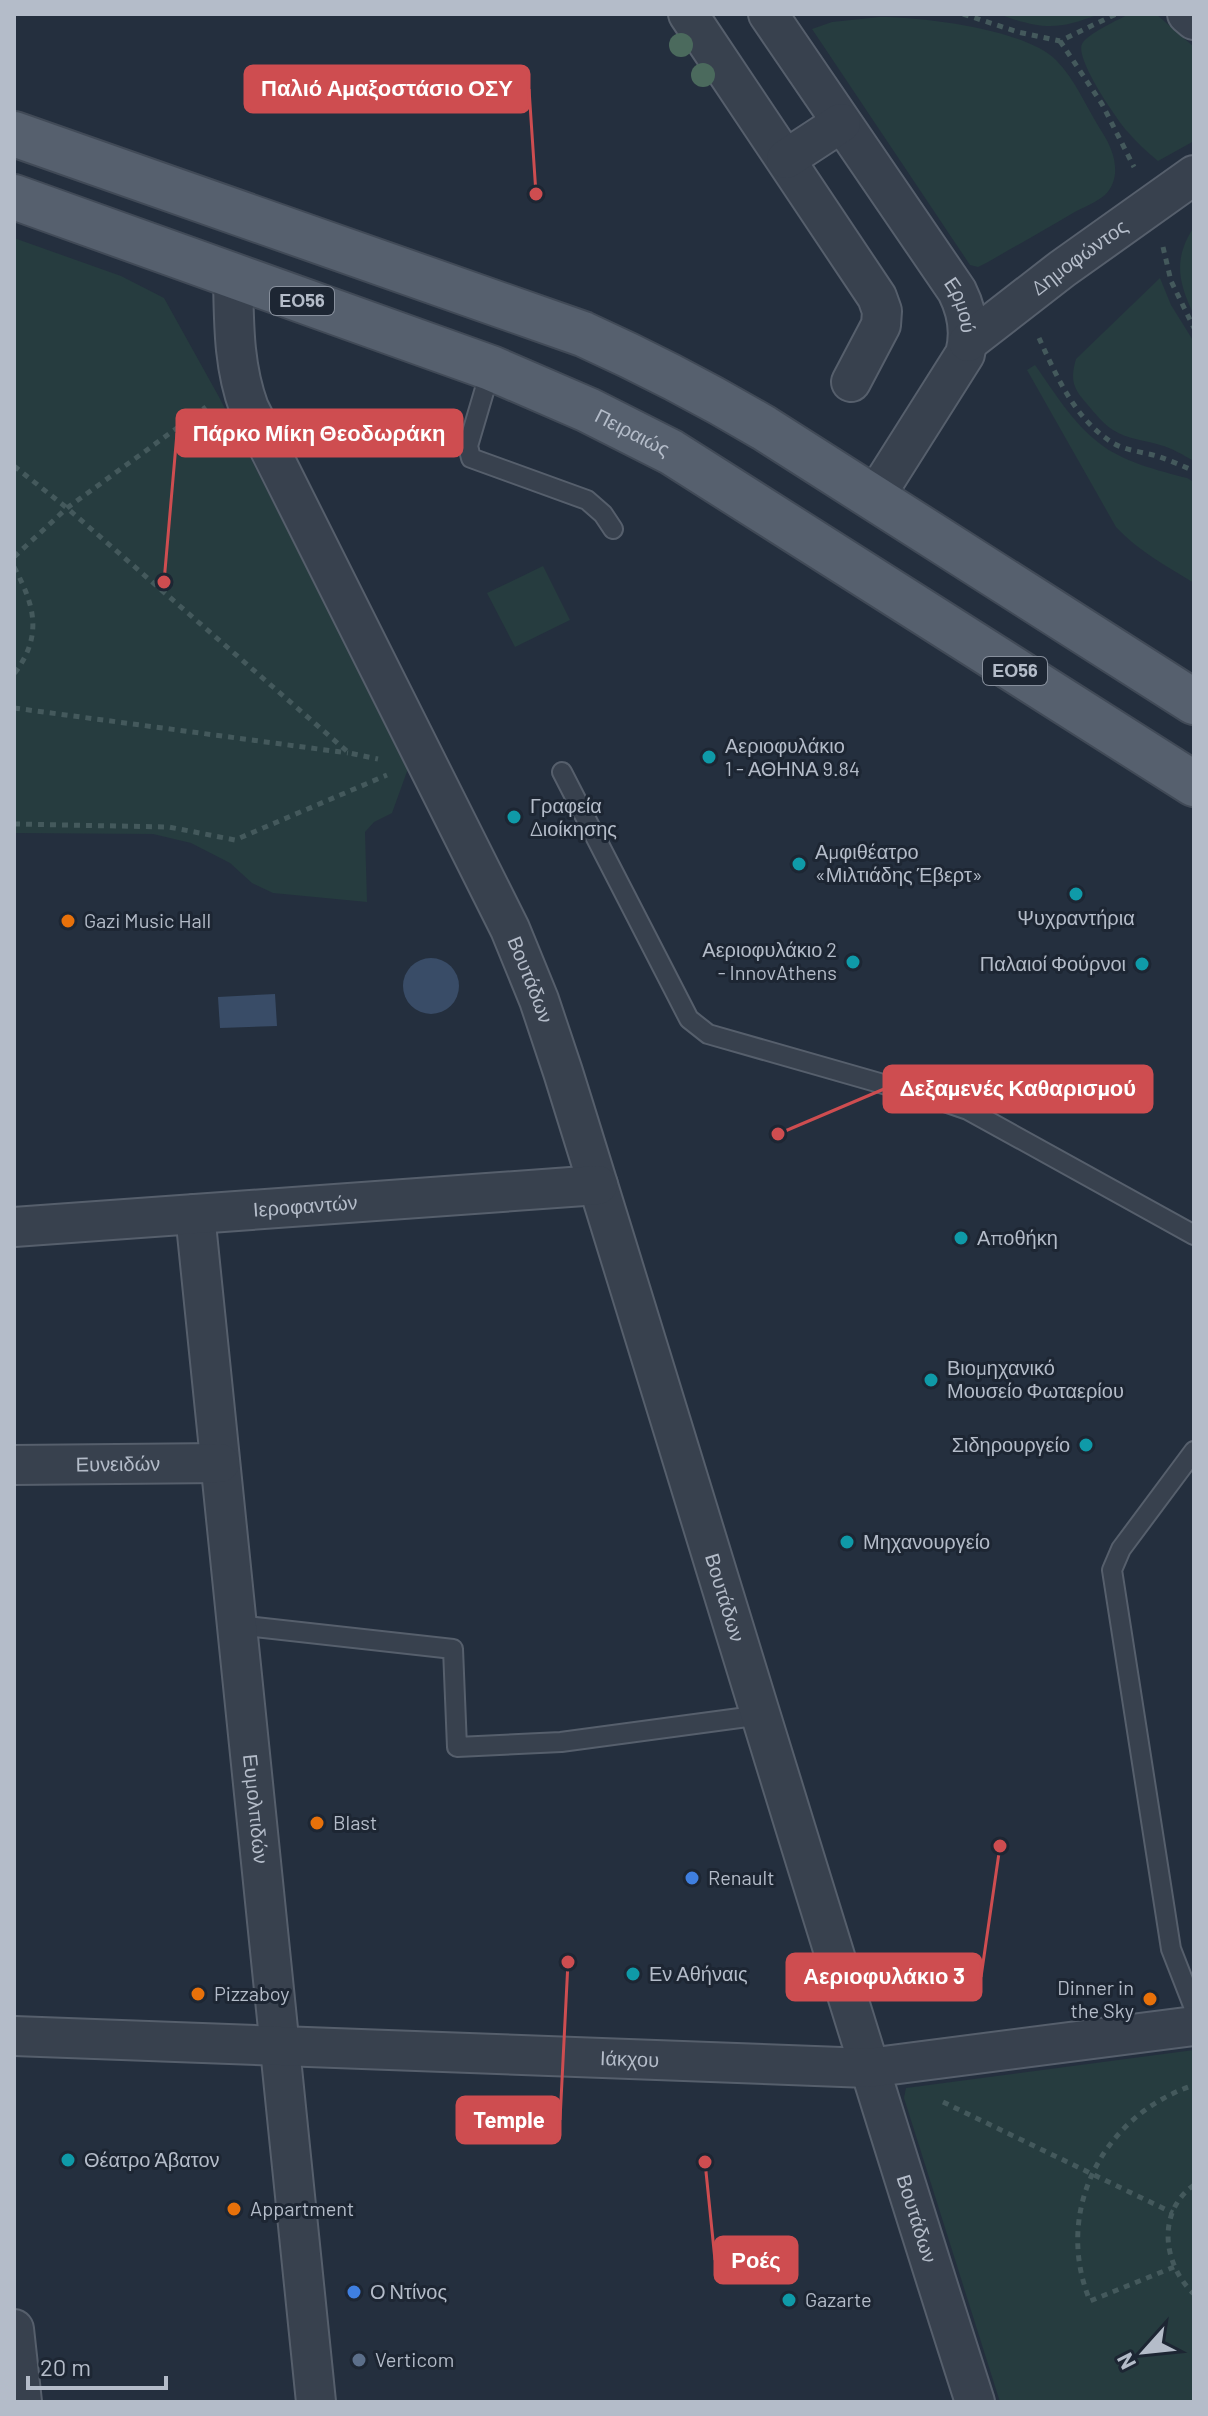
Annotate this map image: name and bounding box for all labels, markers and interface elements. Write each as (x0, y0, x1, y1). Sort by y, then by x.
callout: Παλιό Αμαξοστάσιο ΟΣΥ (245, 66, 529, 112)
text: Παλιό Αμαξοστάσιο ΟΣΥ (261, 74, 513, 101)
street label: Δημοφώντος (1026, 213, 1132, 299)
street label: Ερμού (940, 272, 981, 334)
road number: ΕΟ56 (270, 287, 334, 315)
street label: Πειραιώς (591, 403, 674, 461)
callout: Πάρκο Μίκη Θεοδωράκη (177, 410, 462, 456)
text: Πάρκο Μίκη Θεοδωράκη (193, 419, 445, 446)
road number: ΕΟ56 (983, 657, 1047, 685)
place label: Αεριοφυλάκιο 1 - ΑΘΗΝΑ 9.84 (725, 733, 860, 780)
marker: Αεριοφυλάκιο 1 - ΑΘΗΝΑ 9.84 (700, 748, 718, 766)
place label: Γραφεία Διοίκησης (530, 793, 617, 840)
marker: Γραφεία Διοίκησης (505, 808, 523, 826)
place label: Αμφιθέατρο «Μιλτιάδης Έβερτ» (815, 839, 983, 886)
marker: Αμφιθέατρο «Μιλτιάδης Έβερτ» (790, 855, 808, 873)
marker: Ψυχραντήρια (1067, 885, 1085, 903)
place label: Ψυχραντήρια (1017, 905, 1135, 929)
place label: Gazi Music Hall (84, 908, 211, 932)
marker: Gazi Music Hall (59, 912, 77, 930)
street label: Βουτάδων (503, 932, 559, 1026)
place label: Αεριοφυλάκιο 2 - InnovAthens (702, 937, 837, 984)
place label: Παλαιοί Φούρνοι (980, 951, 1126, 975)
marker: Αεριοφυλάκιο 2 - InnovAthens (844, 953, 862, 971)
marker: Παλαιοί Φούρνοι (1133, 955, 1151, 973)
callout: Δεξαμενές Καθαρισμού (884, 1066, 1152, 1112)
text: Δεξαμενές Καθαρισμού (900, 1074, 1136, 1101)
street label: Ιεροφαντών (252, 1189, 358, 1221)
place label: Αποθήκη (977, 1225, 1058, 1249)
marker: Αποθήκη (952, 1229, 970, 1247)
place label: Βιομηχανικό Μουσείο Φωταερίου (947, 1355, 1124, 1402)
marker: Βιομηχανικό Μουσείο Φωταερίου (922, 1371, 940, 1389)
place label: Σιδηρουργείο (952, 1432, 1070, 1456)
marker: Σιδηρουργείο (1077, 1436, 1095, 1454)
street label: Ευνειδών (76, 1451, 160, 1475)
place label: Μηχανουργείο (863, 1529, 990, 1553)
marker: Μηχανουργείο (838, 1533, 856, 1551)
street label: Βουτάδων (701, 1550, 751, 1645)
street label: Ευμολπιδών (239, 1753, 274, 1865)
place label: Blast (333, 1810, 377, 1834)
marker: Blast (308, 1814, 326, 1832)
place label: Renault (708, 1865, 774, 1889)
marker: Renault (683, 1869, 701, 1887)
callout: Αεριοφυλάκιο 3 (787, 1954, 981, 2000)
place label: Εν Αθήναις (649, 1961, 748, 1985)
text: Αεριοφυλάκιο 3 (803, 1962, 965, 1989)
marker: Εν Αθήναις (624, 1965, 642, 1983)
place label: Dinner in the Sky (1057, 1975, 1134, 2022)
place label: Pizzaboy (214, 1981, 289, 2005)
marker: Pizzaboy (189, 1985, 207, 2003)
marker: Dinner in the Sky (1141, 1990, 1159, 2008)
street label: Ιάκχου (600, 2045, 660, 2071)
callout: Temple (457, 2097, 560, 2143)
text: Temple (473, 2106, 545, 2132)
place label: Θέατρο Άβατον (84, 2147, 220, 2171)
marker: Θέατρο Άβατον (59, 2151, 77, 2169)
street label: Βουτάδων (892, 2171, 943, 2266)
place label: Appartment (250, 2196, 354, 2220)
marker: Appartment (225, 2200, 243, 2218)
callout: Ροές (715, 2237, 797, 2283)
text: Ροές (731, 2246, 781, 2273)
place label: Ο Ντίνος (370, 2279, 447, 2303)
marker: Ο Ντίνος (345, 2283, 363, 2301)
place label: Gazarte (805, 2287, 872, 2311)
marker: Gazarte (780, 2291, 798, 2309)
north arrow (1104, 2312, 1184, 2392)
scale bar (28, 2340, 166, 2390)
place label: Verticom (375, 2347, 454, 2371)
text: N (1110, 2349, 1140, 2374)
marker: Verticom (350, 2351, 368, 2369)
text: 20 m (40, 2352, 91, 2381)

